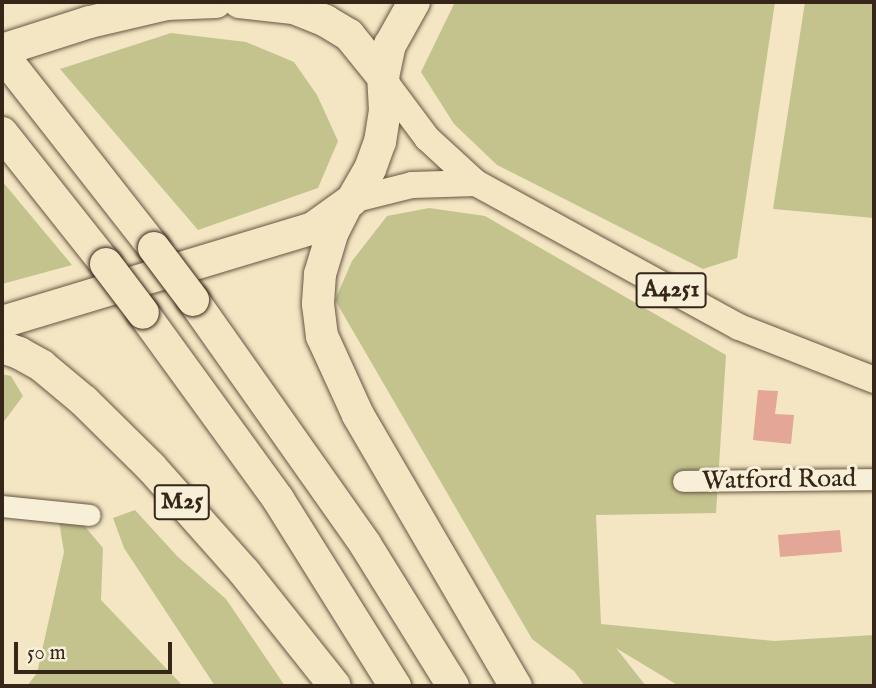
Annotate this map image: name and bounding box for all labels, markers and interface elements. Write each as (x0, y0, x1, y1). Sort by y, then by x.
road number: A4251 (634, 270, 708, 310)
street label: Watford Road (702, 463, 856, 497)
road number: M25 (152, 481, 212, 522)
scale bar (18, 628, 175, 672)
text: 50 m (27, 640, 66, 667)

